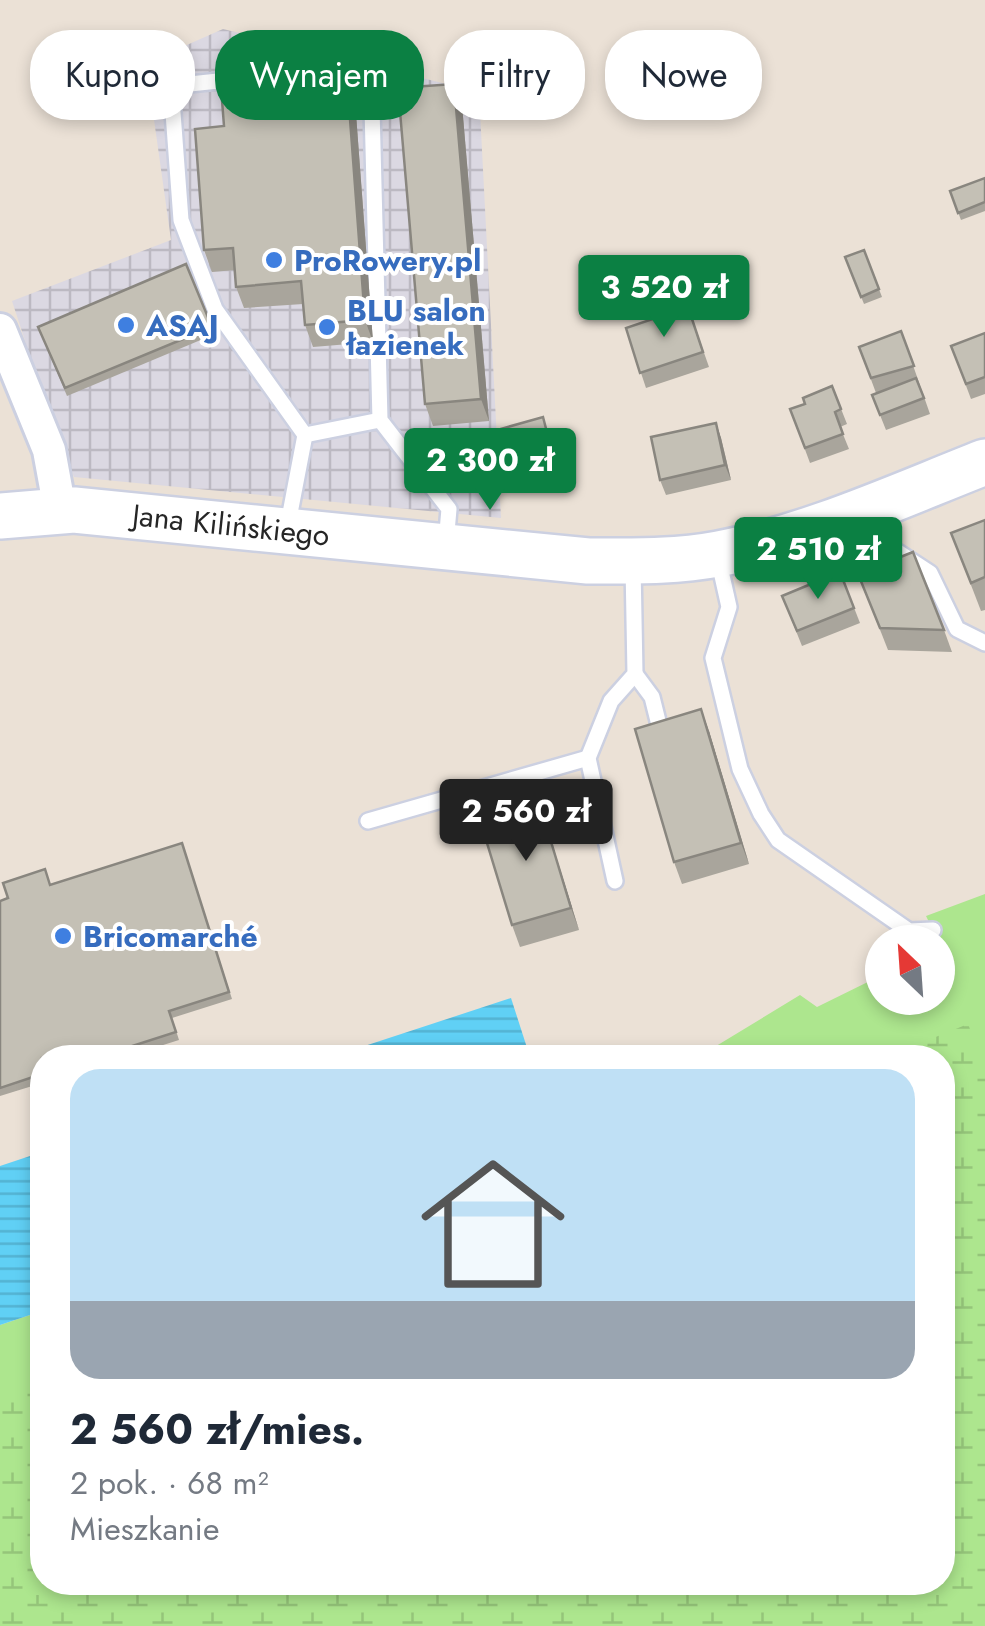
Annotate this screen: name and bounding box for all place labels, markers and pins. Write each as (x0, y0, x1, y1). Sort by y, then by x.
place label: ProRowery.pl (294, 239, 481, 282)
marker: ProRowery.pl (263, 249, 285, 271)
pin: 3 520 zł (561, 255, 767, 340)
place label: BLU salon łazienek (345, 289, 486, 366)
place label: ASAJ (145, 304, 219, 347)
marker: ASAJ (115, 314, 137, 336)
marker: BLU salon łazienek (316, 316, 338, 338)
pin: 2 300 zł (387, 428, 593, 513)
pin: 2 510 zł (715, 517, 921, 602)
pin: 2 560 zł (423, 779, 629, 864)
place label: Bricomarché (83, 915, 258, 958)
marker: Bricomarché (52, 925, 74, 947)

